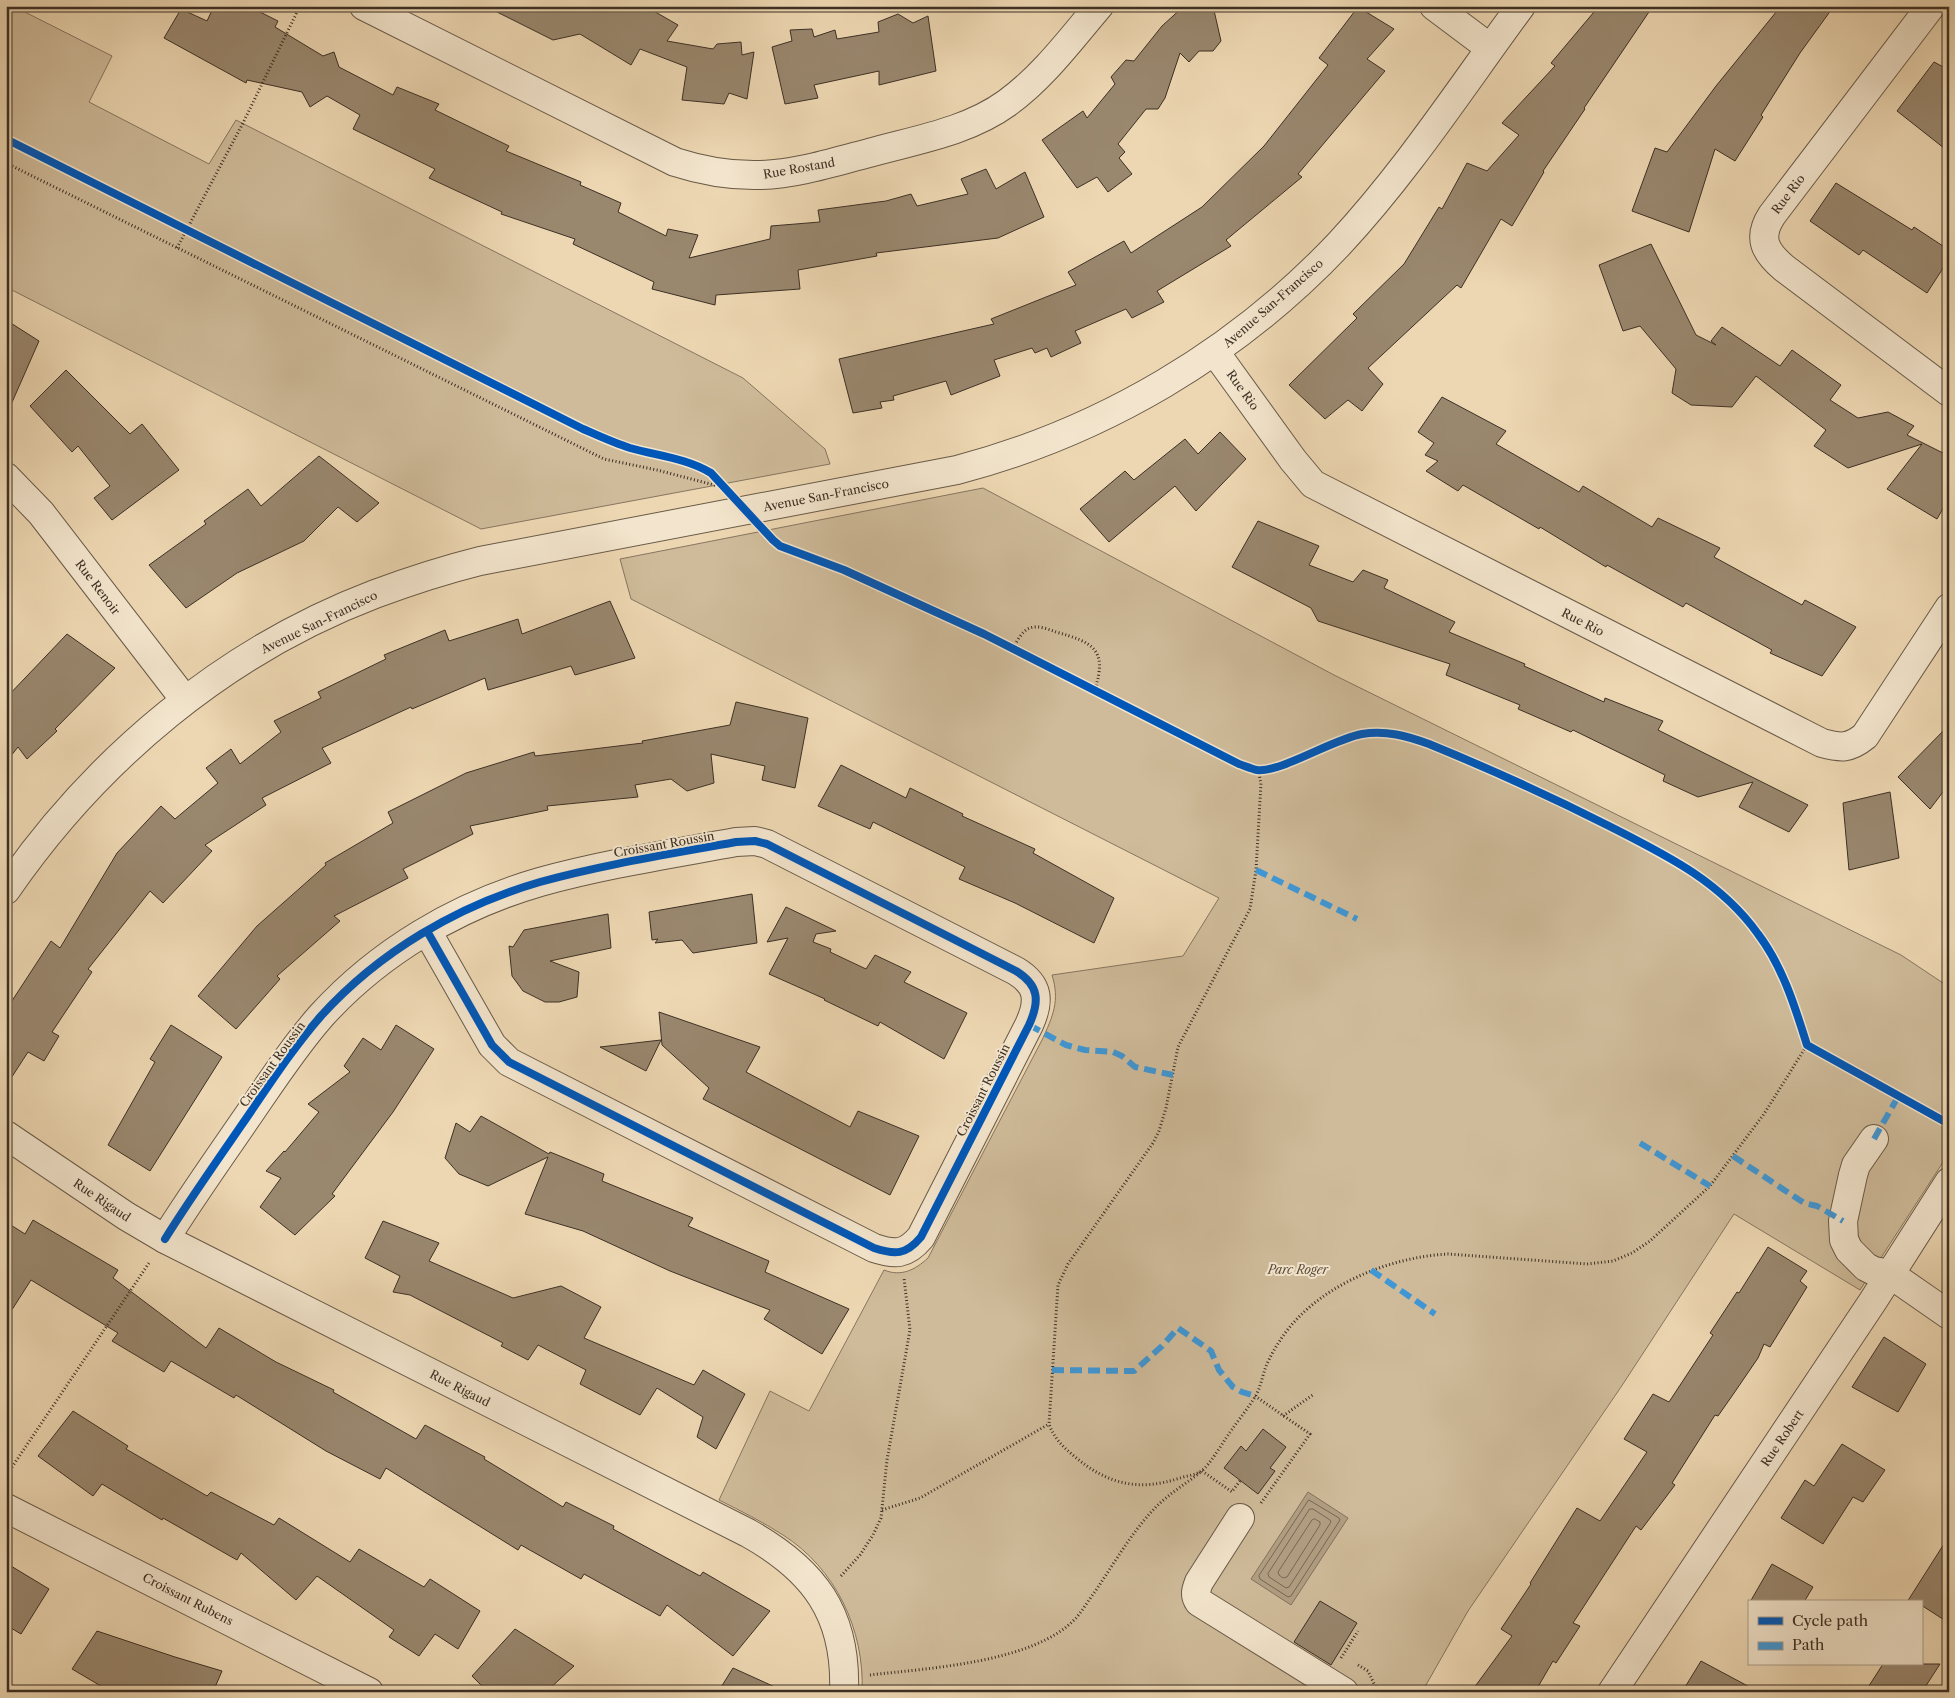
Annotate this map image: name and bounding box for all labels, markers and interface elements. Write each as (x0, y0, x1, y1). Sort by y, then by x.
street label: Rue Rostand (762, 154, 837, 182)
street label: Rue Rio (1768, 171, 1808, 217)
street label: Avenue San-Francisco (1219, 255, 1326, 351)
street label: Rue Rio (1223, 367, 1263, 413)
street label: Avenue San-Francisco (761, 475, 890, 515)
street label: Rue Renoir (72, 556, 124, 618)
street label: Avenue San-Francisco (257, 587, 380, 657)
street label: Rue Rio (1559, 605, 1607, 639)
street label: Croissant Roussin (612, 828, 716, 860)
street label: Croissant Roussin (236, 1018, 308, 1110)
street label: Croissant Roussin (953, 1041, 1013, 1139)
street label: Rue Rigaud (71, 1175, 134, 1225)
park label: Parc Roger (1267, 1262, 1330, 1277)
street label: Rue Rigaud (427, 1366, 493, 1410)
street label: Rue Robert (1757, 1406, 1807, 1469)
street label: Croissant Rubens (140, 1570, 236, 1628)
legend (1748, 1600, 1922, 1666)
text: Cycle path (1792, 1611, 1869, 1630)
text: Path (1792, 1635, 1825, 1654)

